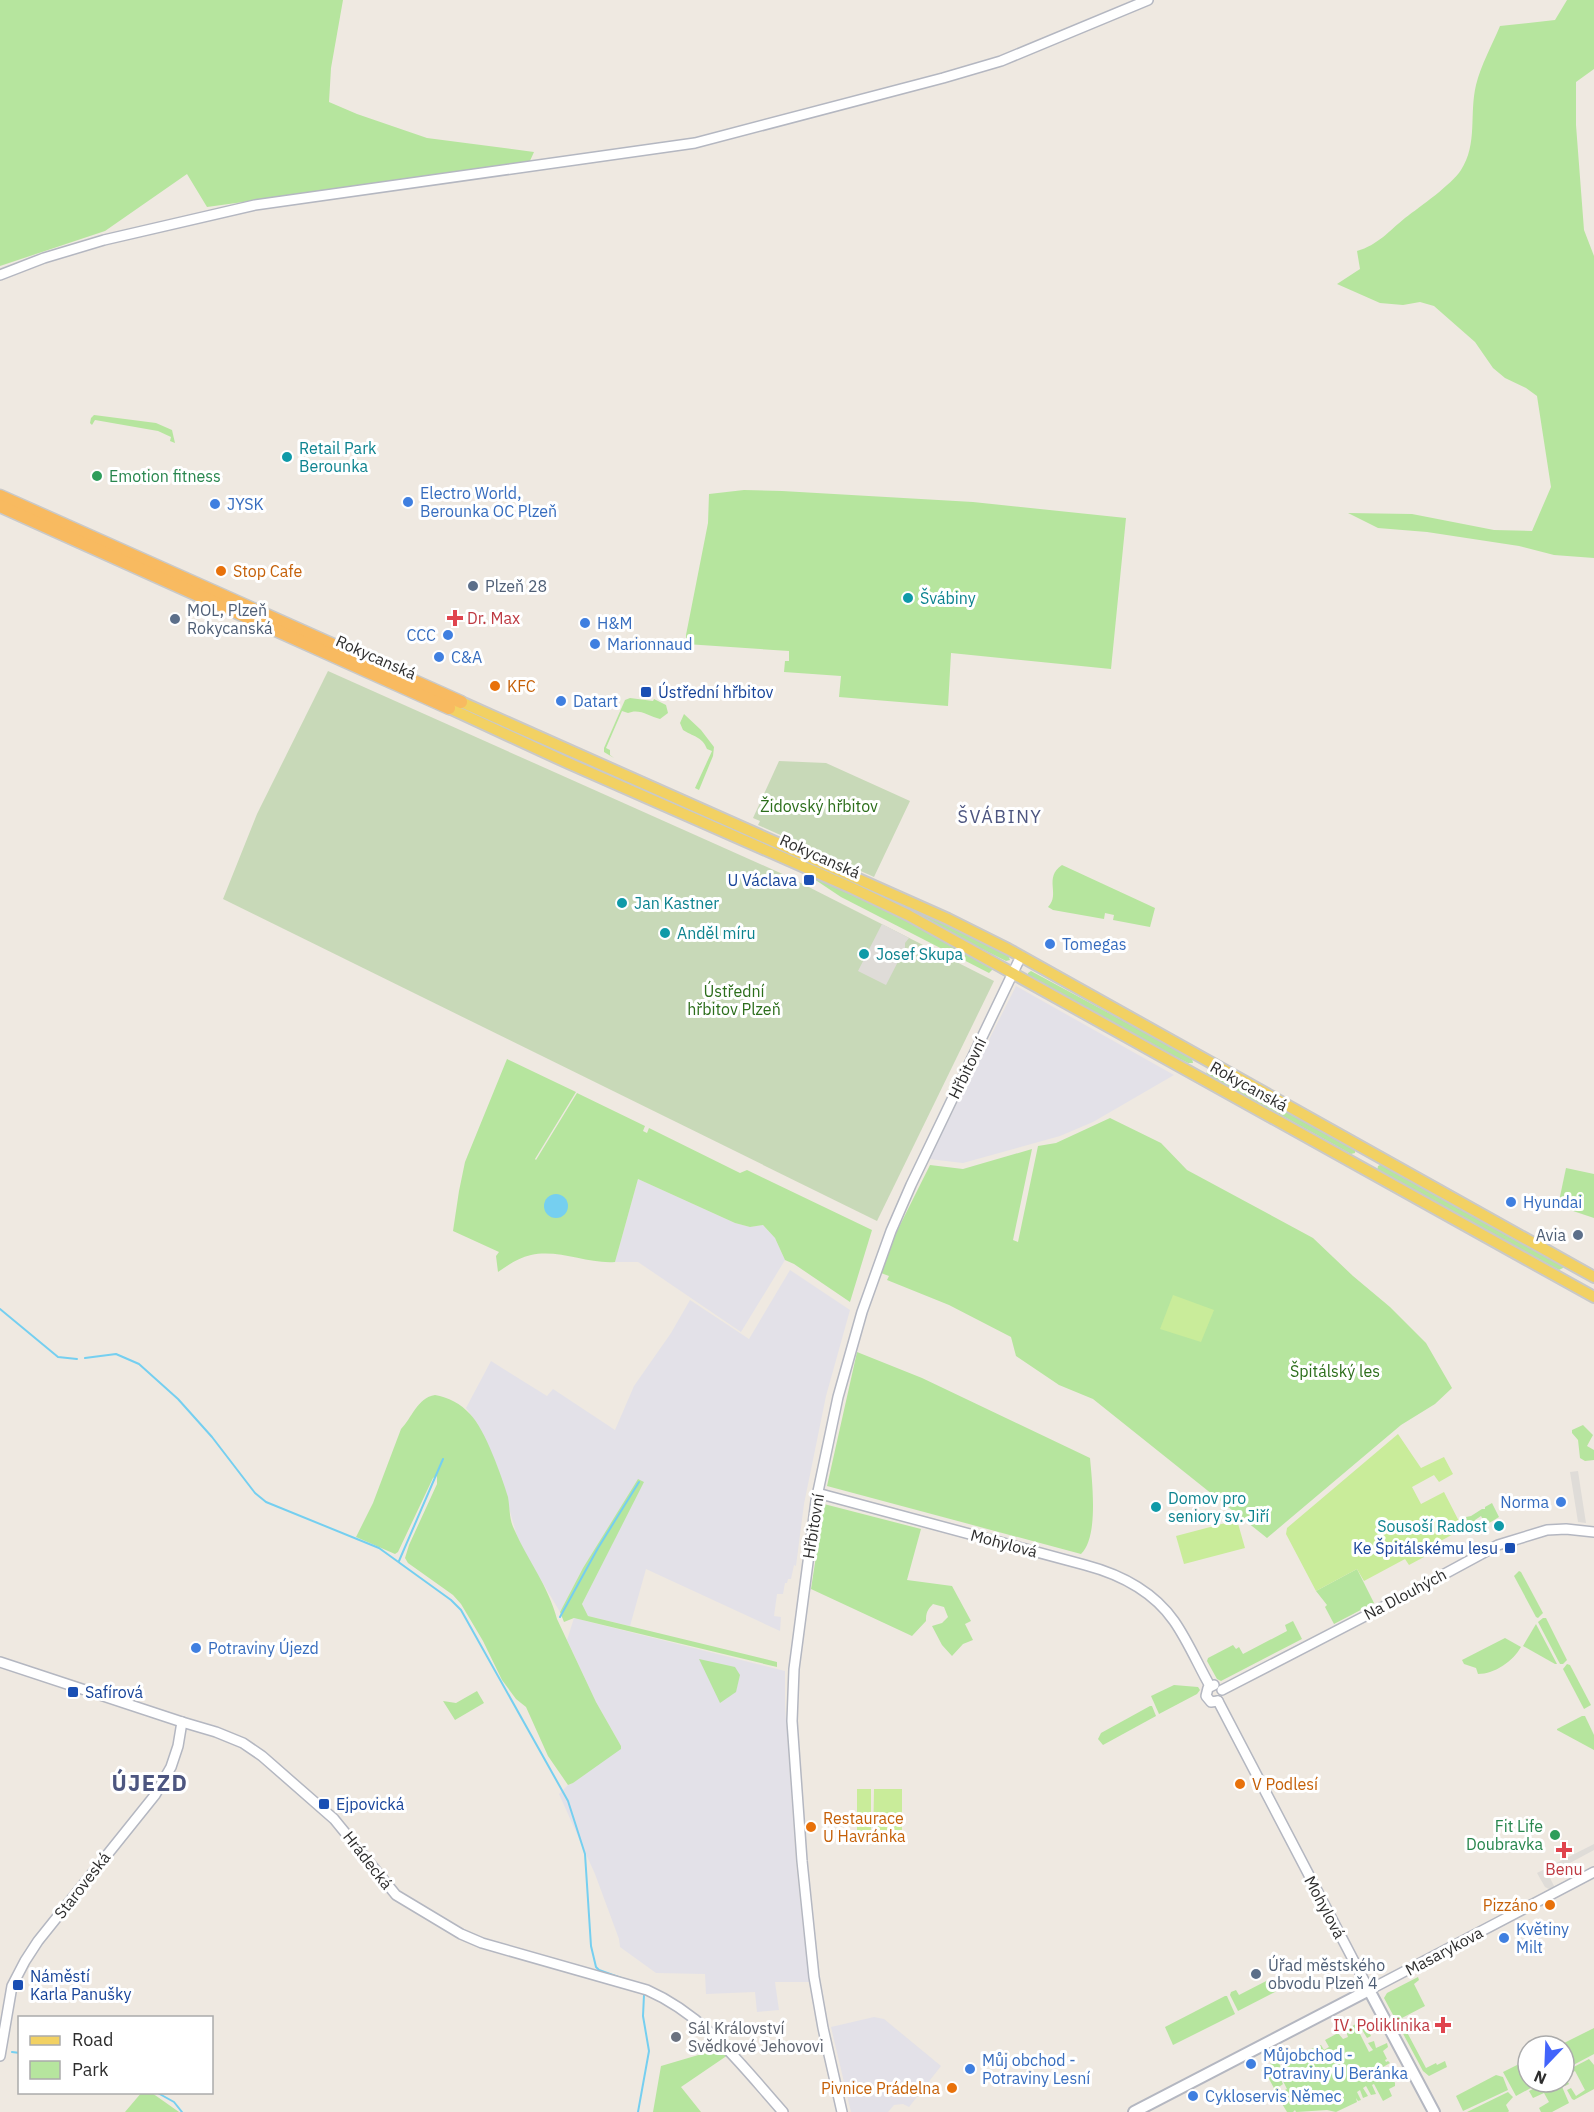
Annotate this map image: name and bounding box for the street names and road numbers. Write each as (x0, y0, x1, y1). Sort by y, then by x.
street label: Rokycanská (333, 630, 420, 684)
street label: Rokycanská (777, 829, 864, 883)
street label: Hřbitovní (944, 1034, 990, 1102)
street label: Rokycanská (1207, 1056, 1292, 1116)
street label: Hřbitovní (798, 1492, 828, 1560)
street label: Mohylová (968, 1524, 1040, 1562)
street label: Na Dlouhých (1360, 1564, 1450, 1624)
street label: Hrádecká (339, 1827, 397, 1894)
street label: Staroveská (50, 1847, 115, 1922)
street label: Mohylová (1300, 1872, 1350, 1942)
street label: Masarykova (1402, 1922, 1487, 1980)

